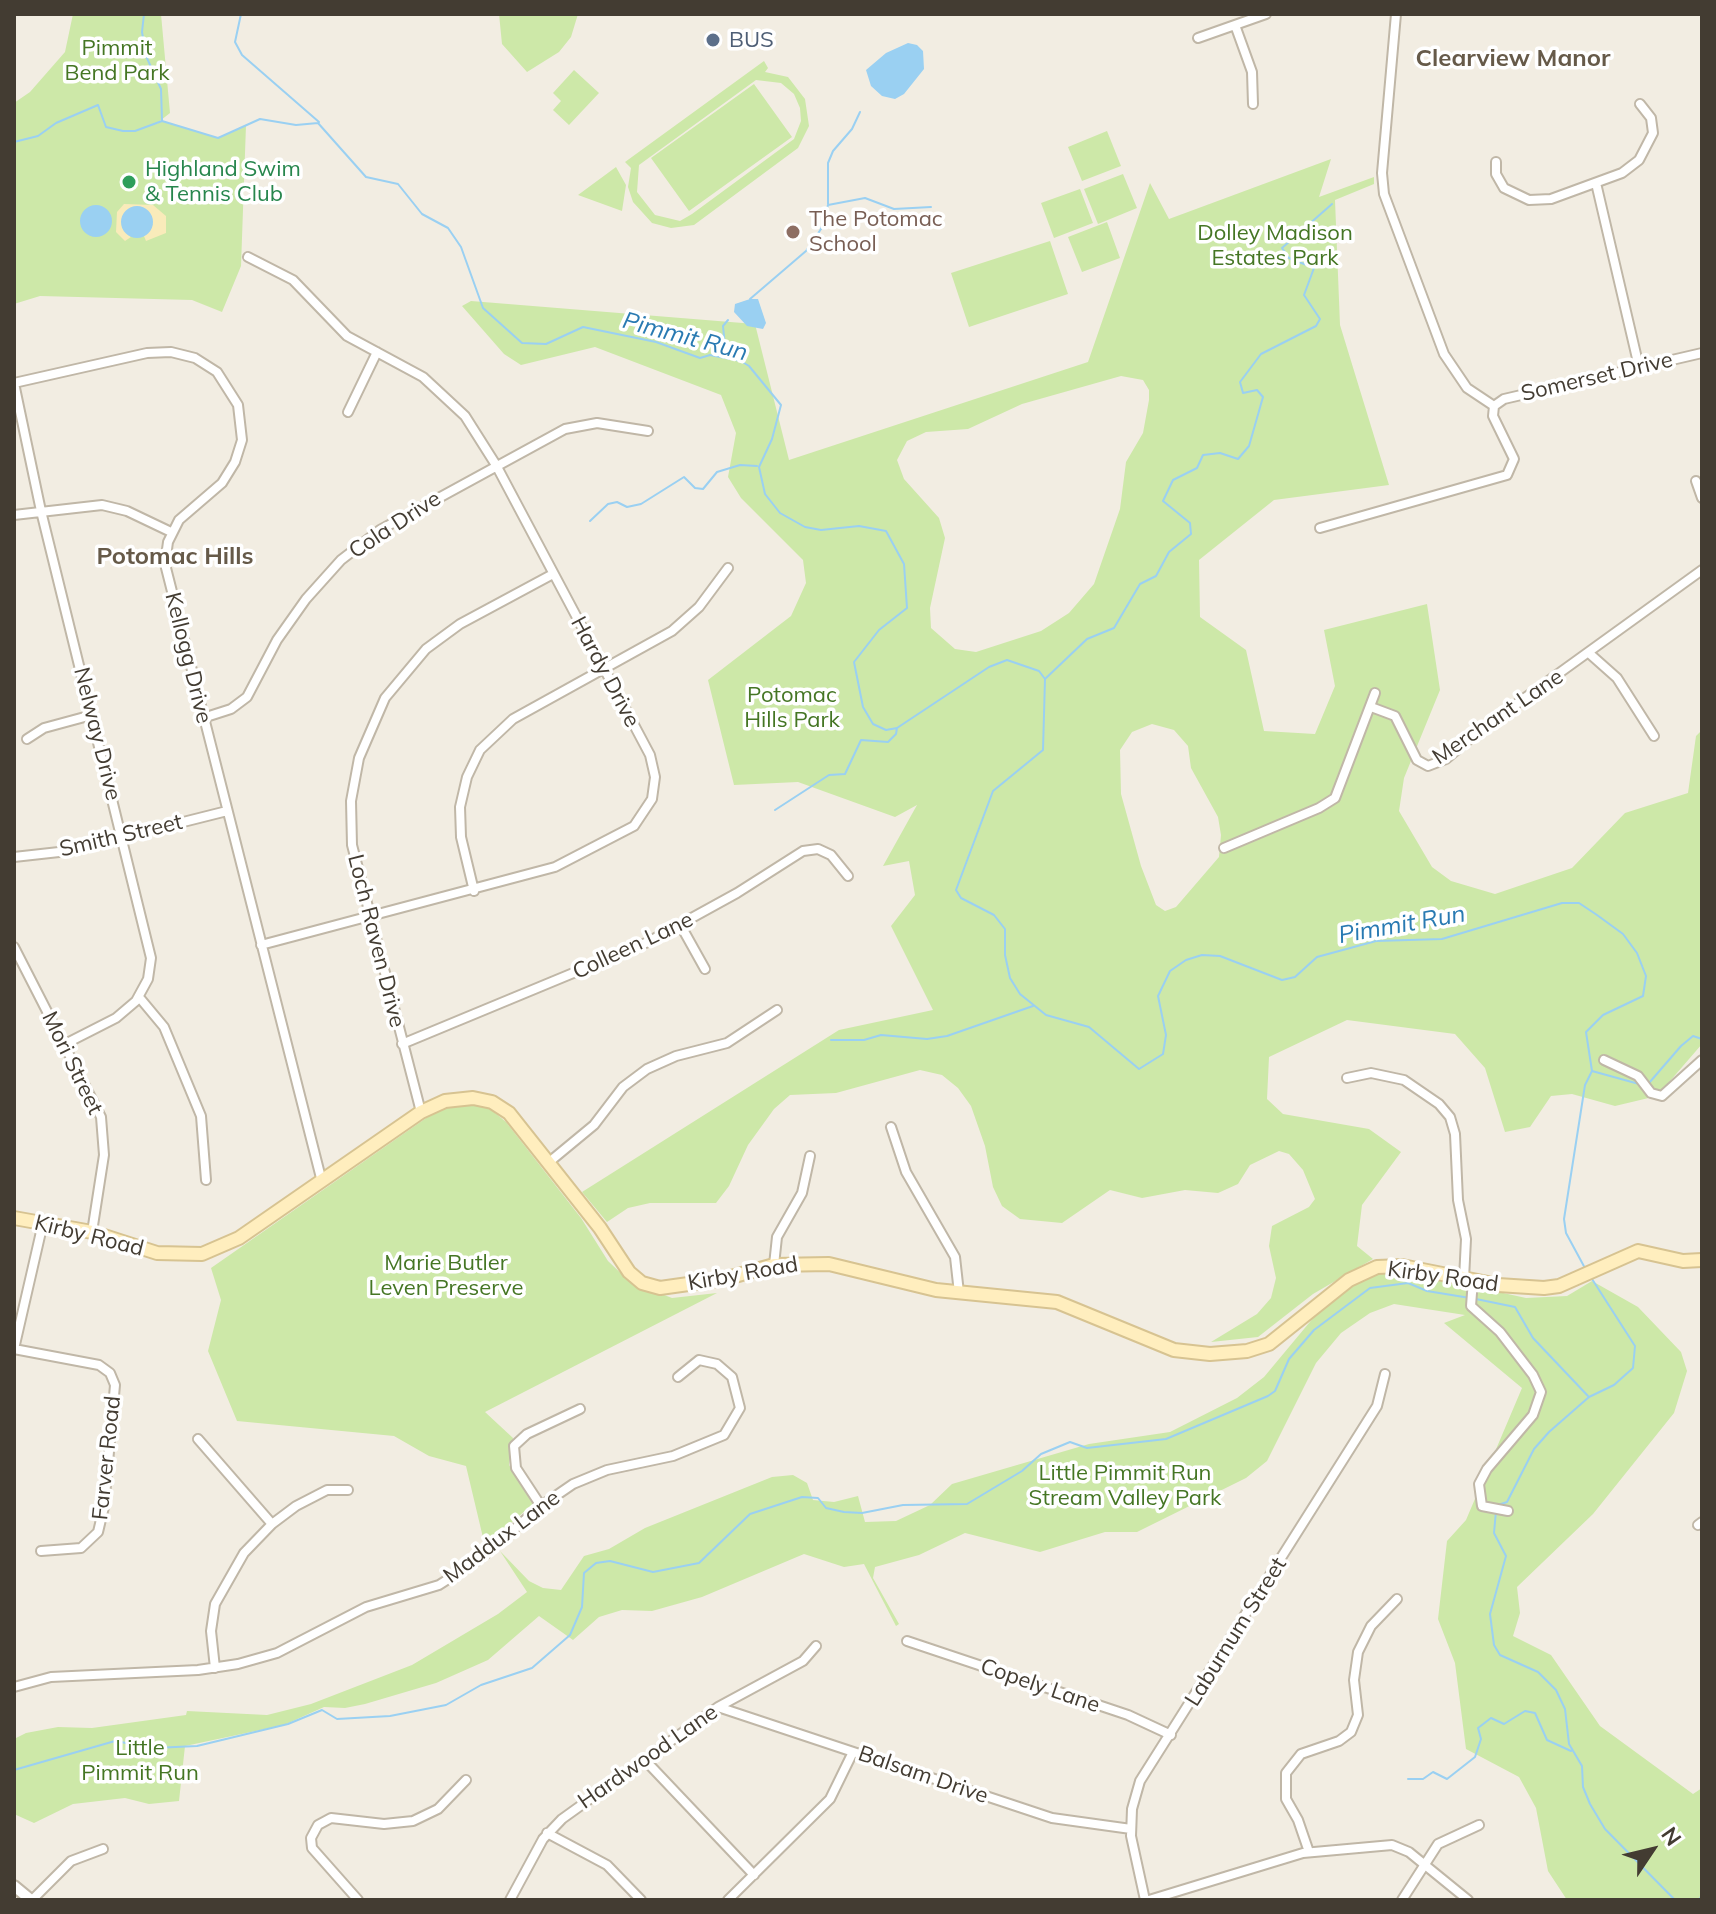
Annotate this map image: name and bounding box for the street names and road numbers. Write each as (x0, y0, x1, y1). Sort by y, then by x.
street label: Somerset Drive (1519, 347, 1675, 407)
street label: Cola Drive (344, 486, 446, 564)
street label: Kellogg Drive (159, 590, 217, 726)
street label: Hardy Drive (565, 612, 645, 732)
street label: Merchant Lane (1428, 664, 1568, 770)
street label: Nelway Drive (68, 665, 126, 803)
street label: Smith Street (57, 809, 185, 863)
street label: Loch Raven Drive (342, 852, 410, 1030)
street label: Colleen Lane (569, 907, 697, 985)
street label: Mori Street (36, 1007, 108, 1119)
street label: Kirby Road (32, 1210, 146, 1262)
street label: Kirby Road (686, 1251, 800, 1297)
street label: Kirby Road (1386, 1256, 1500, 1298)
street label: Farver Road (87, 1395, 127, 1521)
street label: Maddux Lane (439, 1485, 565, 1589)
street label: Laburnum Street (1180, 1553, 1292, 1711)
street label: Copely Lane (977, 1653, 1103, 1719)
street label: Hardwood Lane (573, 1699, 723, 1815)
street label: Balsam Drive (855, 1740, 991, 1810)

